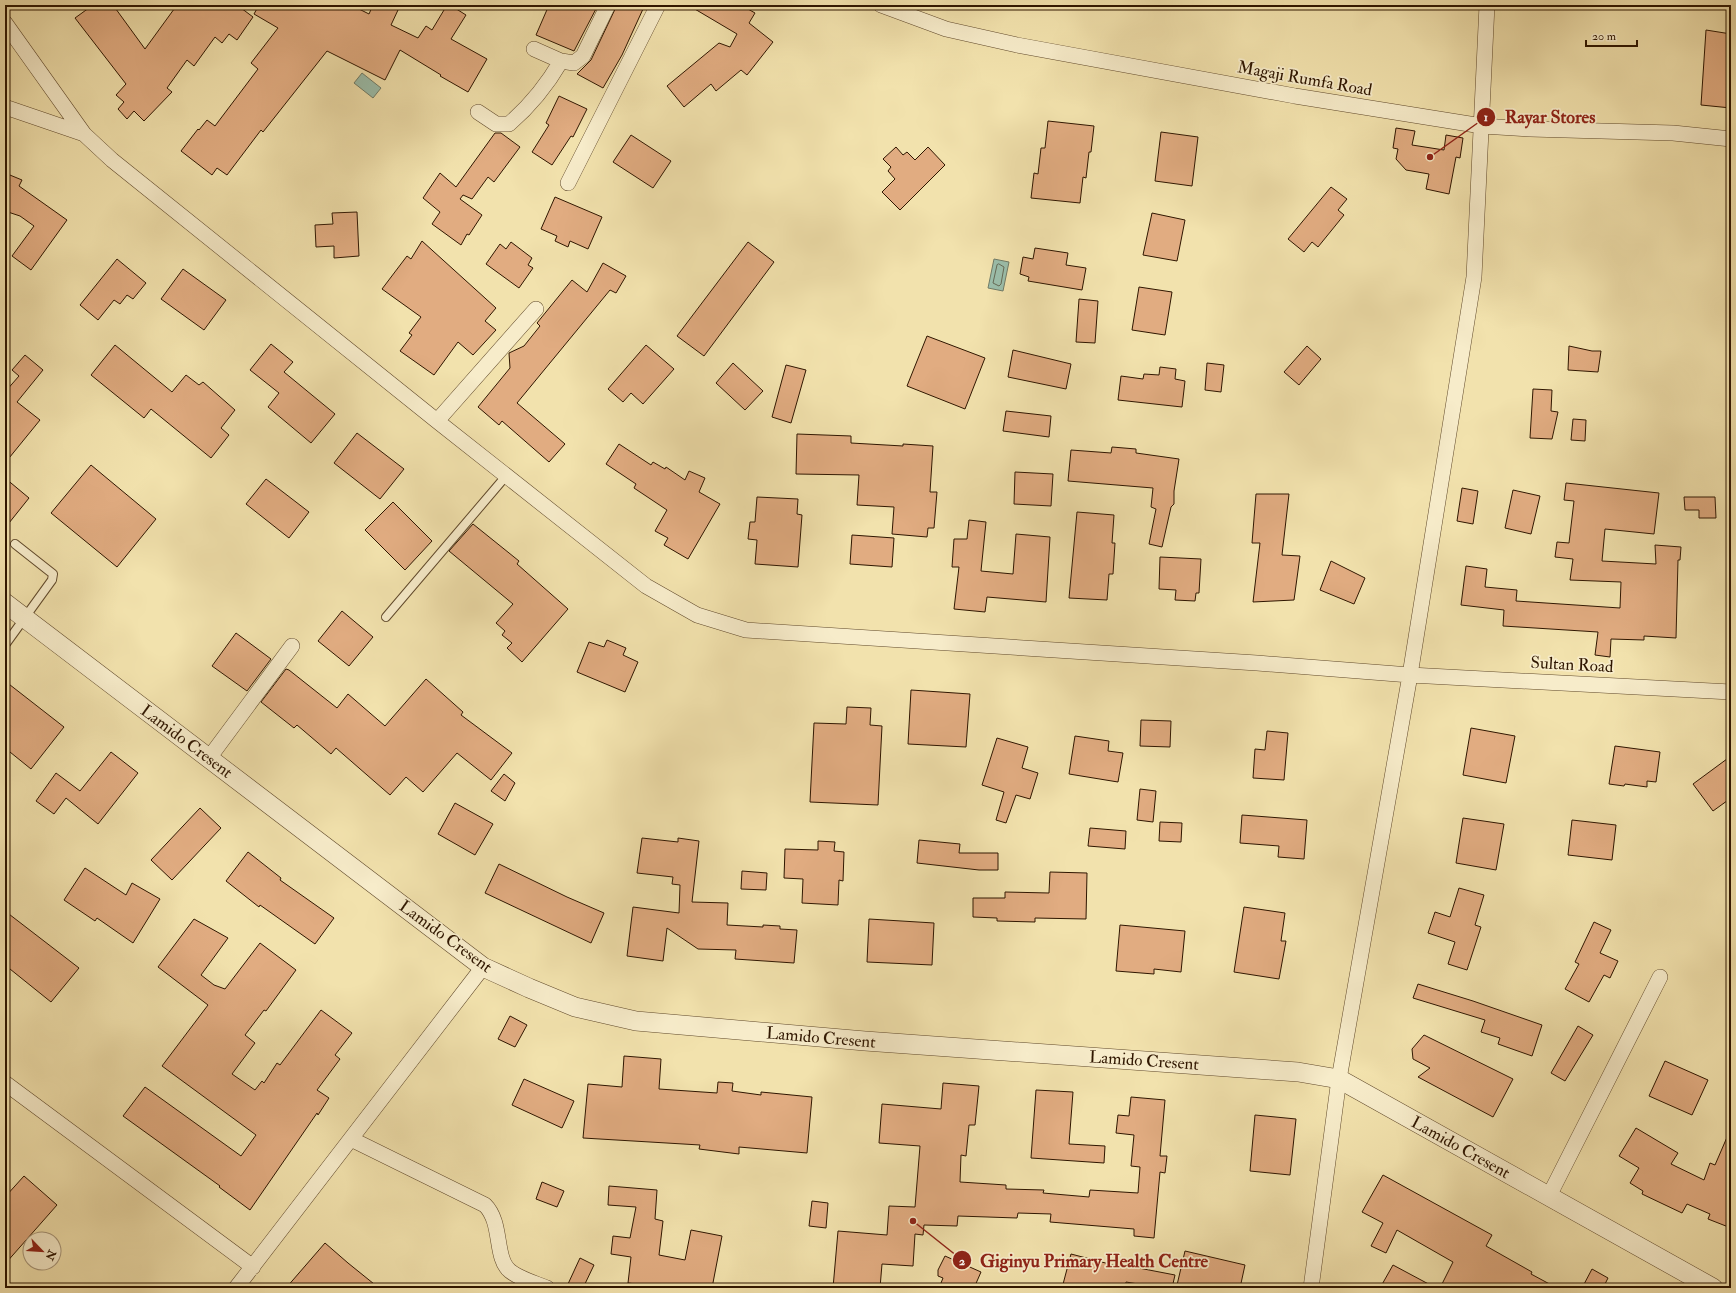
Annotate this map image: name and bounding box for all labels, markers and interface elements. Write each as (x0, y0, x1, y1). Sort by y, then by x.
scale bar (1586, 22, 1637, 48)
text: 20 m (1592, 29, 1617, 44)
street label: Magaji Rumfa Road (1236, 56, 1374, 101)
callout: Rayar Stores (1476, 102, 1603, 132)
text: Rayar Stores (1505, 106, 1595, 129)
text: 1 (1484, 110, 1488, 125)
street label: Sultan Road (1530, 652, 1614, 677)
street label: Lamido Cresent (137, 700, 237, 783)
street label: Lamido Cresent (395, 896, 497, 977)
street label: Lamido Cresent (765, 1022, 877, 1053)
street label: Lamido Cresent (1088, 1046, 1200, 1075)
street label: Lamido Cresent (1408, 1112, 1514, 1183)
north arrow (22, 1231, 62, 1271)
callout: Giginyu Primary Health Centre (952, 1245, 1216, 1275)
text: N (42, 1247, 59, 1263)
text: Giginyu Primary Health Centre (980, 1250, 1209, 1273)
text: 2 (959, 1254, 965, 1269)

